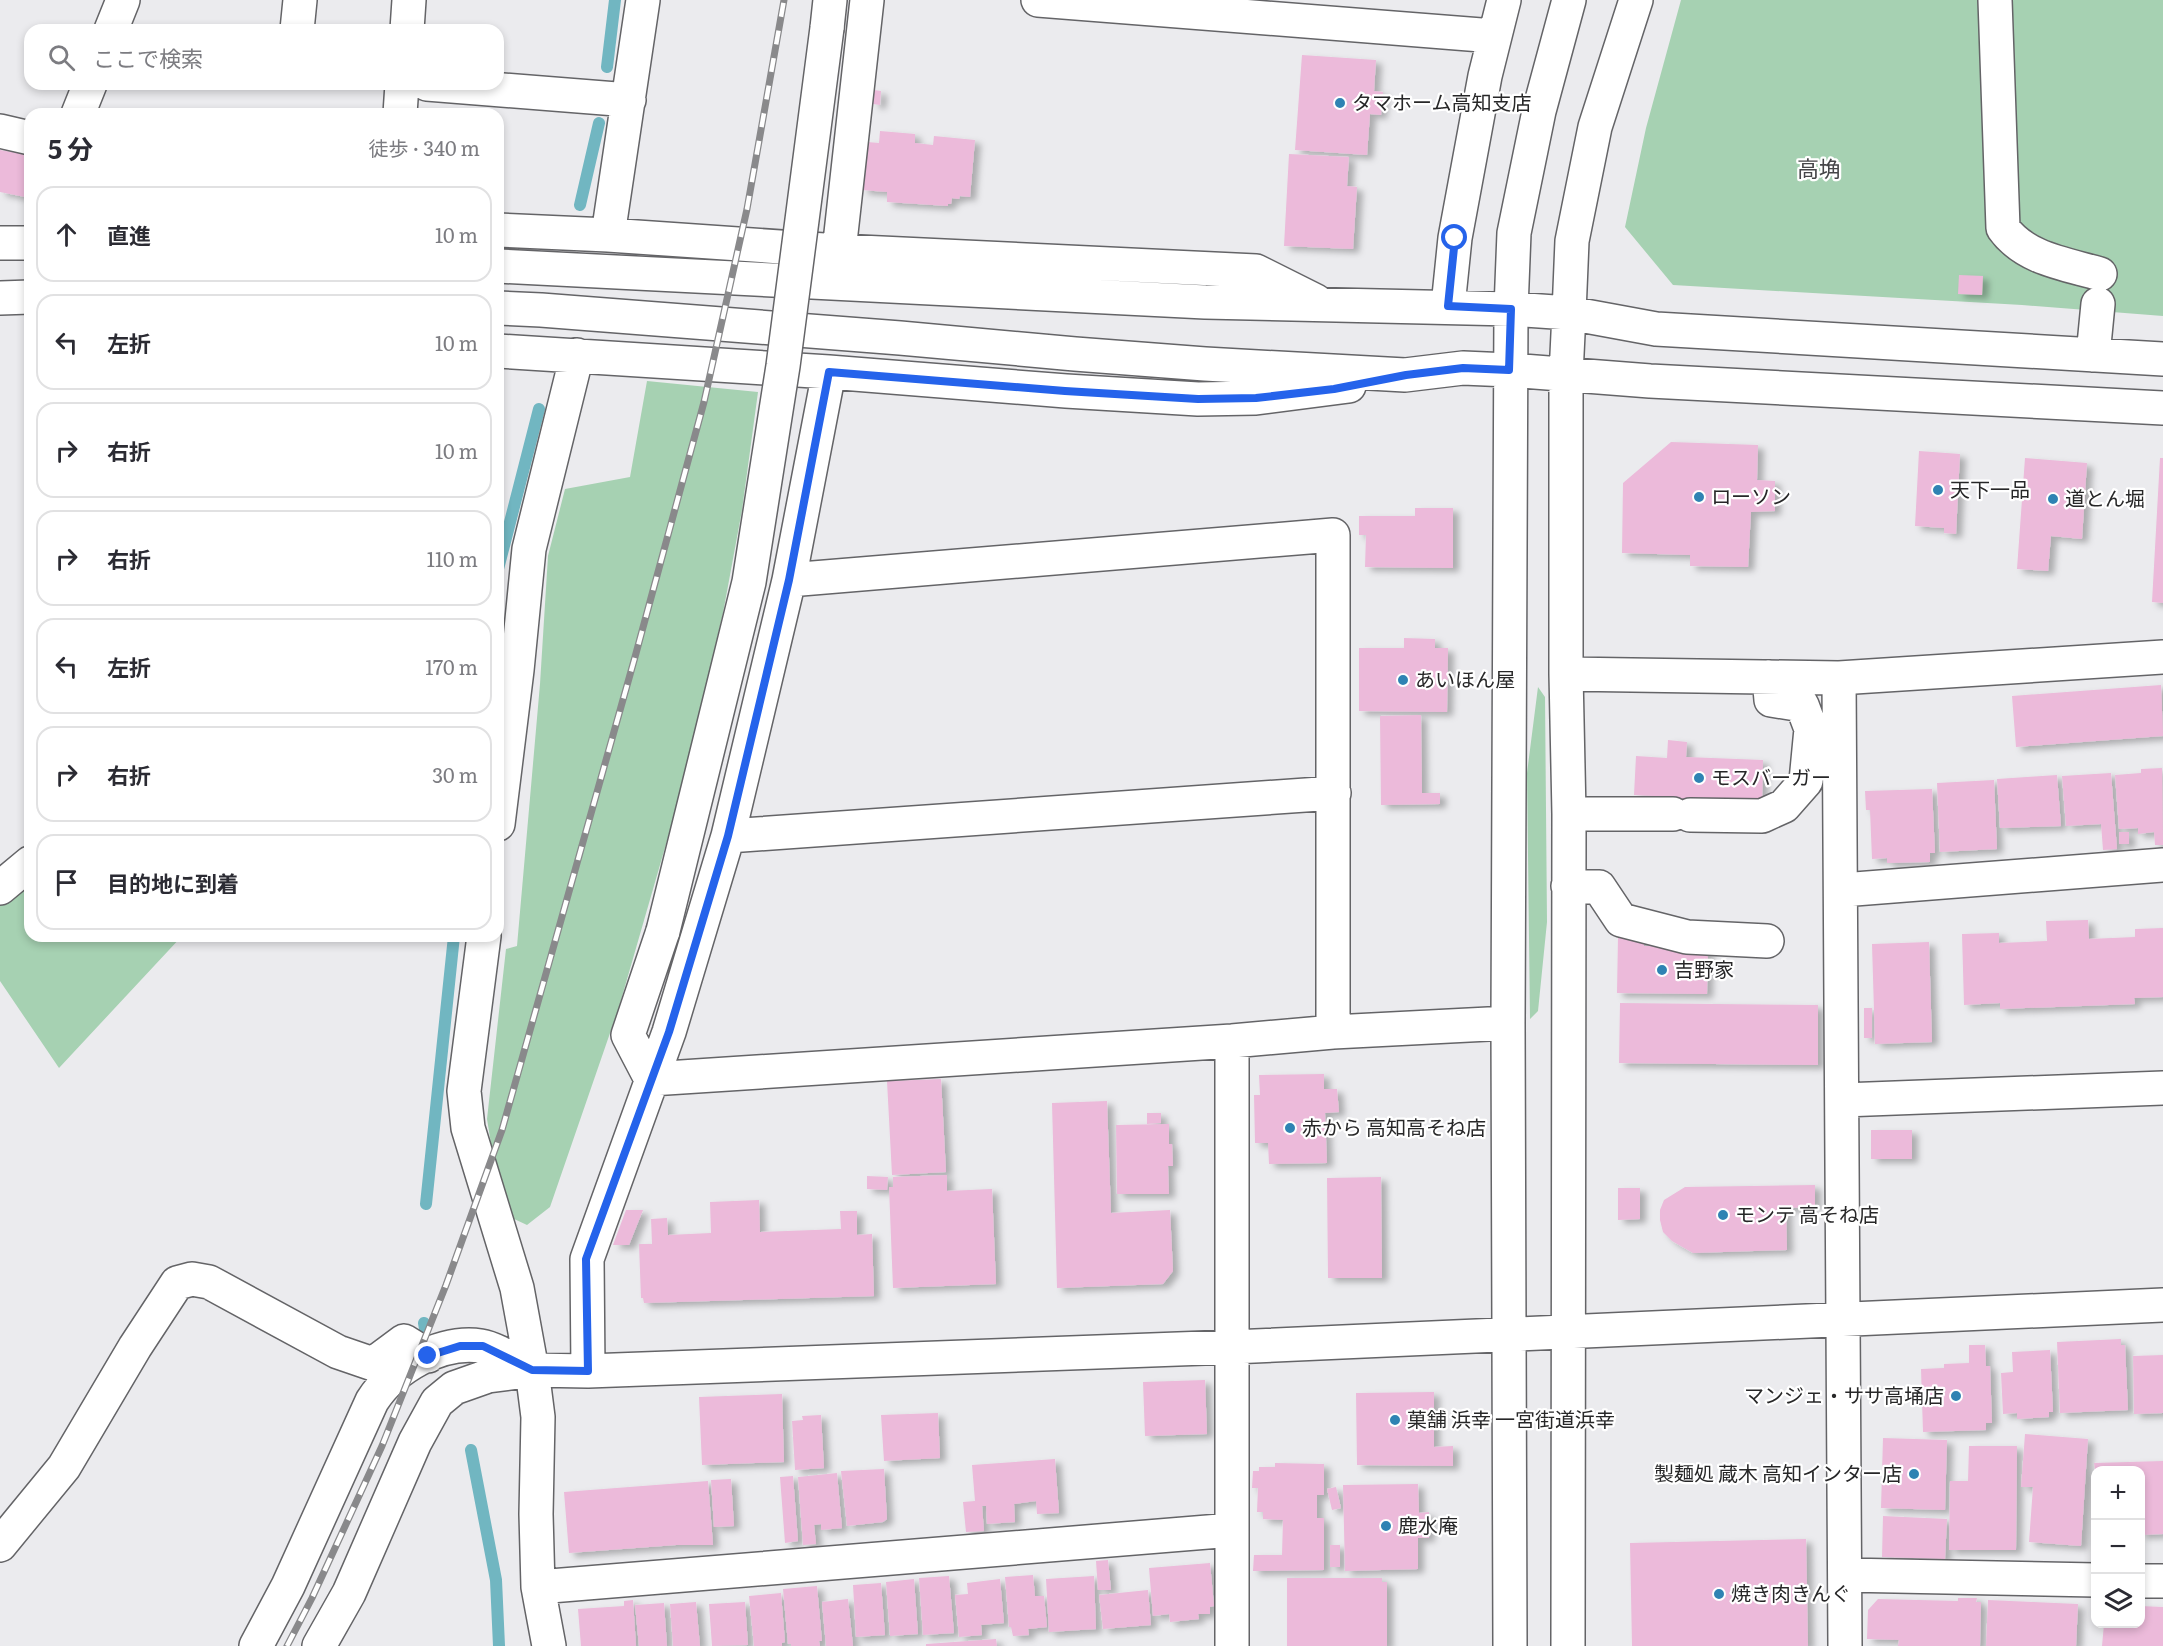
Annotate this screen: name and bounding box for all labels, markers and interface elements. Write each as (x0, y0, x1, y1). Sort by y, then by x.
search box (24, 24, 504, 90)
icon: search (45, 41, 78, 74)
text: ここで検索 (93, 41, 203, 74)
place label: タマホーム高知支店 (1352, 86, 1531, 116)
marker: タマホーム高知支店 (1333, 96, 1347, 110)
text: 5 分 (48, 128, 93, 167)
text: 徒歩 · 340 m (369, 132, 480, 162)
district label: 高埆 (1797, 151, 1841, 184)
icon: ahead (50, 218, 83, 251)
text: 直進 (107, 218, 151, 251)
text: 10 m (435, 219, 478, 249)
route start (1441, 224, 1467, 250)
icon: left (50, 326, 83, 359)
text: 左折 (107, 326, 151, 359)
text: 10 m (435, 327, 478, 357)
icon: right (50, 434, 83, 467)
text: 右折 (107, 434, 151, 467)
text: 10 m (435, 435, 478, 465)
place label: 天下一品 (1950, 473, 2030, 503)
place label: ローソン (1711, 480, 1791, 510)
place label: 道とん堀 (2065, 482, 2145, 512)
marker: 天下一品 (1931, 483, 1945, 497)
marker: ローソン (1692, 490, 1706, 504)
marker: 道とん堀 (2046, 492, 2060, 506)
icon: right (50, 542, 83, 575)
text: 右折 (107, 542, 151, 575)
text: 110 m (427, 543, 478, 573)
icon: left (50, 650, 83, 683)
text: 左折 (107, 650, 151, 683)
text: 170 m (425, 651, 478, 681)
place label: あいほん屋 (1415, 663, 1515, 693)
marker: あいほん屋 (1396, 673, 1410, 687)
icon: right (50, 758, 83, 791)
text: 右折 (107, 758, 151, 791)
text: 30 m (432, 759, 478, 789)
place label: モスバーガー (1711, 761, 1831, 791)
marker: モスバーガー (1692, 771, 1706, 785)
icon: arrive (50, 866, 83, 899)
text: 目的地に到着 (107, 866, 239, 899)
place label: 吉野家 (1674, 953, 1734, 983)
marker: 吉野家 (1655, 963, 1669, 977)
place label: 赤から 高知高そね店 (1302, 1111, 1486, 1141)
marker: 赤から 高知高そね店 (1283, 1121, 1297, 1135)
place label: モンテ 高そね店 (1735, 1198, 1879, 1228)
marker: モンテ 高そね店 (1716, 1208, 1730, 1222)
route end (414, 1342, 440, 1368)
place label: マンジェ・ササ高埇店 (1744, 1379, 1944, 1409)
marker: マンジェ・ササ高埇店 (1949, 1389, 1963, 1403)
place label: 菓舗 浜幸 一宮街道浜幸 (1407, 1403, 1615, 1433)
marker: 菓舗 浜幸 一宮街道浜幸 (1388, 1413, 1402, 1427)
place label: 製麺処 蔵木 高知インター店 (1654, 1457, 1902, 1487)
map controls (2091, 1466, 2145, 1628)
button: + (2091, 1466, 2145, 1520)
marker: 製麺処 蔵木 高知インター店 (1907, 1467, 1921, 1481)
place label: 鹿水庵 (1398, 1509, 1458, 1539)
marker: 鹿水庵 (1379, 1519, 1393, 1533)
button: − (2091, 1520, 2145, 1574)
button: layers (2091, 1574, 2145, 1628)
place label: 焼き肉きんぐ (1731, 1577, 1851, 1607)
marker: 焼き肉きんぐ (1712, 1587, 1726, 1601)

